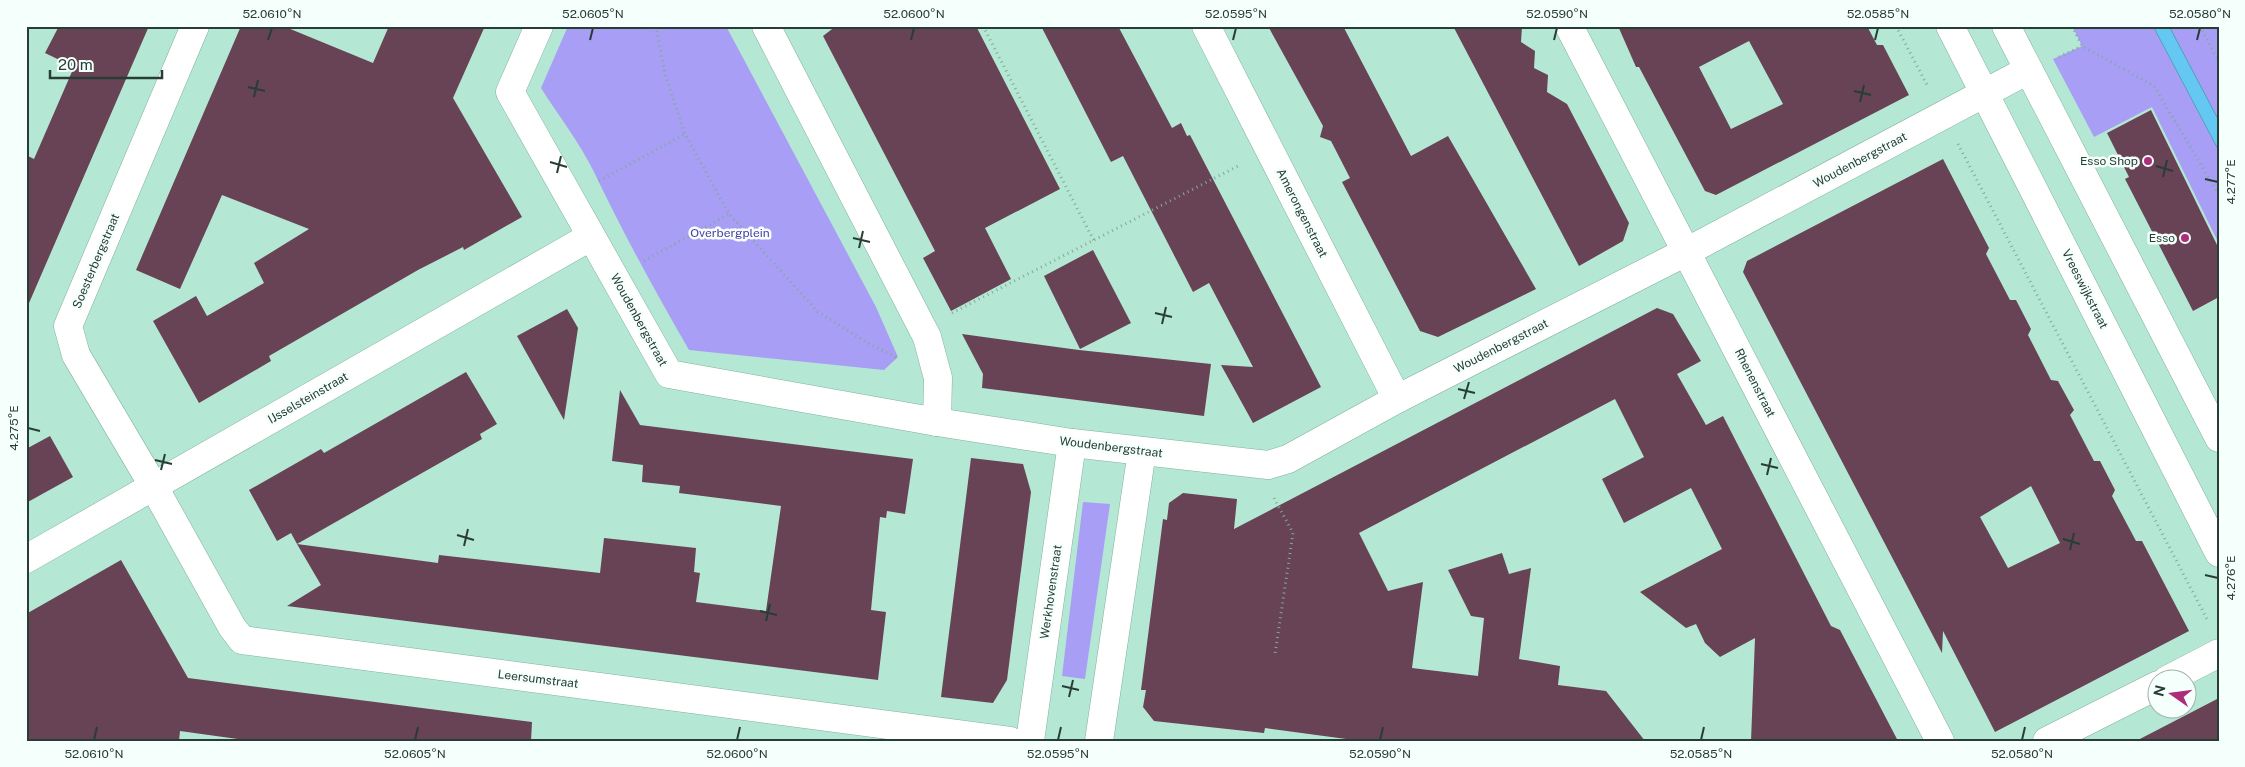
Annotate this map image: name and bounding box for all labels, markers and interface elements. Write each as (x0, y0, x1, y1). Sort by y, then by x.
text: 52.0610°N (242, 7, 302, 21)
text: 52.0605°N (562, 7, 624, 21)
text: 52.0600°N (883, 7, 945, 21)
text: 52.0595°N (1205, 7, 1267, 21)
text: 52.0590°N (1526, 7, 1588, 21)
text: 52.0585°N (1847, 7, 1909, 21)
text: 52.0580°N (2169, 7, 2231, 21)
scale bar (50, 48, 162, 80)
text: 20 m (58, 56, 93, 73)
street label: Woudenbergstraat (1811, 129, 1909, 191)
place label: Esso Shop (2080, 154, 2138, 168)
marker: Esso Shop (2142, 155, 2154, 167)
text: 4.277°E (2224, 159, 2238, 205)
street label: Amerongenstraat (1274, 166, 1331, 260)
street label: Soesterbergstraat (70, 211, 122, 311)
park label: Overbergplein (690, 226, 770, 240)
place label: Esso (2149, 231, 2175, 245)
marker: Esso (2179, 232, 2191, 244)
street label: Vreeswijkstraat (2059, 247, 2111, 331)
street label: Woudenbergstraat (608, 271, 670, 369)
street label: Woudenbergstraat (1452, 316, 1551, 376)
street label: Rhenenstraat (1732, 346, 1778, 420)
street label: IJsselsteinstraat (265, 369, 351, 427)
text: 4.275°E (7, 405, 21, 451)
street label: Woudenbergstraat (1059, 434, 1164, 460)
street label: Werkhovenstraat (1037, 544, 1065, 640)
text: 4.276°E (2224, 555, 2238, 601)
street label: Leersumstraat (497, 667, 579, 691)
north arrow (2148, 670, 2198, 720)
text: N (2150, 684, 2168, 698)
text: 52.0610°N (64, 747, 124, 761)
text: 52.0605°N (384, 747, 446, 761)
text: 52.0600°N (706, 747, 768, 761)
text: 52.0595°N (1027, 747, 1089, 761)
text: 52.0590°N (1349, 747, 1411, 761)
text: 52.0585°N (1670, 747, 1732, 761)
text: 52.0580°N (1991, 747, 2053, 761)

